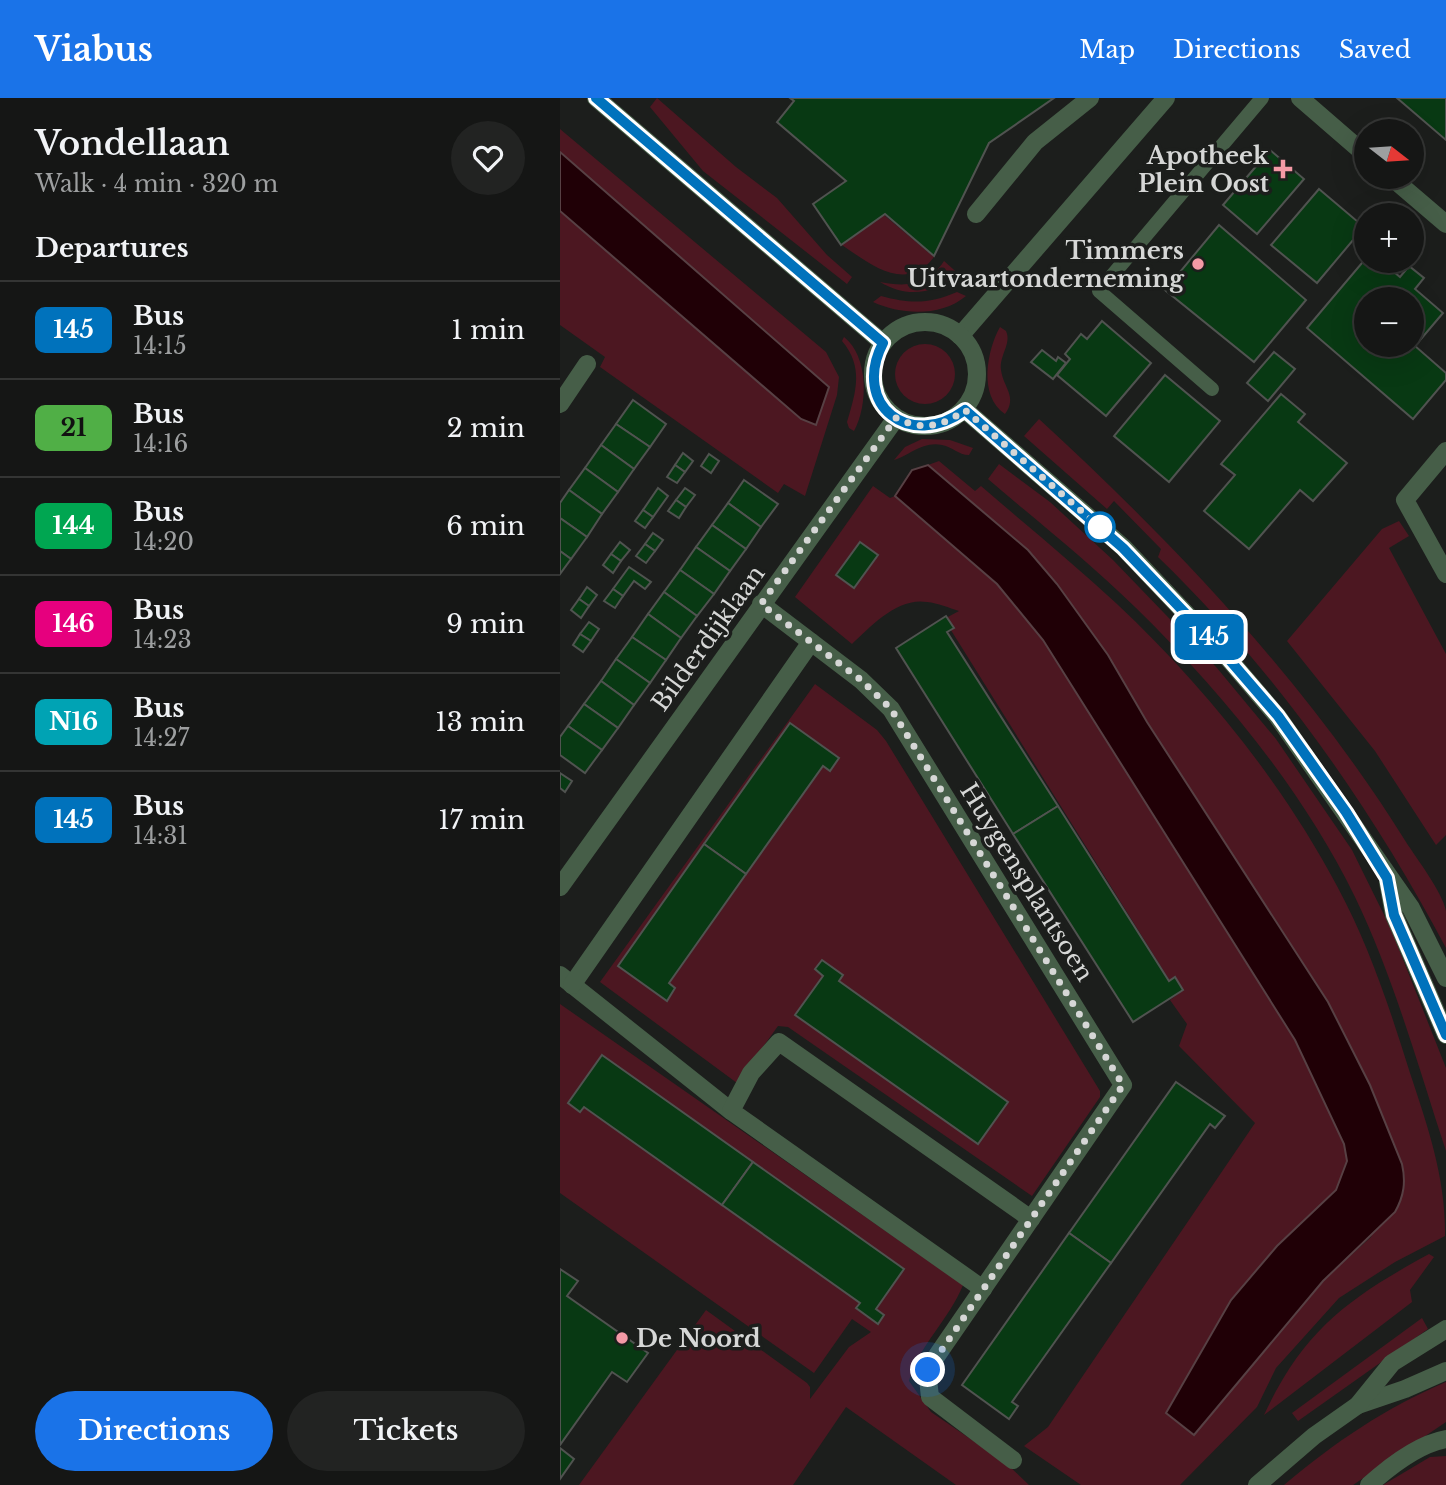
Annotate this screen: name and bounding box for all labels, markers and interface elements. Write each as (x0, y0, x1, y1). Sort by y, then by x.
text: Viabus (35, 29, 153, 70)
text: Map (1079, 35, 1135, 64)
text: Directions (1173, 35, 1301, 64)
text: Saved (1339, 35, 1411, 64)
north arrow (1354, 119, 1424, 189)
map controls (1354, 119, 1424, 357)
button: heart (451, 121, 525, 195)
text: Vondellaan (35, 123, 230, 164)
place label: Apotheek Plein Oost (1138, 141, 1270, 198)
marker: Apotheek Plein Oost (1275, 161, 1291, 177)
text: Walk · 4 min · 320 m (35, 170, 278, 198)
button: + (1354, 203, 1424, 273)
text: Departures (35, 232, 189, 264)
place label: Timmers Uitvaartonderneming (907, 236, 1185, 293)
marker: Timmers Uitvaartonderneming (1190, 256, 1206, 272)
button: − (1354, 287, 1424, 357)
text: Bus (133, 300, 184, 332)
text: 1 min (451, 314, 525, 346)
text: 145 (53, 315, 94, 344)
text: 14:15 (133, 332, 187, 360)
text: Bus (133, 398, 184, 430)
text: 2 min (447, 412, 525, 444)
text: 21 (60, 413, 87, 442)
text: 14:16 (133, 430, 188, 458)
text: Bus (133, 496, 184, 528)
text: 6 min (446, 510, 525, 542)
text: 144 (52, 511, 95, 540)
unlabelled marker (1085, 512, 1115, 542)
text: 14:20 (133, 528, 194, 556)
street label: Bilderdijklaan (645, 560, 771, 716)
text: Bus (133, 594, 184, 626)
text: 9 min (446, 608, 525, 640)
text: 146 (52, 609, 95, 638)
line badge: 145 (1169, 614, 1249, 660)
text: 145 (1189, 622, 1229, 651)
text: 14:23 (133, 626, 192, 654)
text: Bus (133, 692, 184, 724)
text: 13 min (435, 706, 525, 738)
text: N16 (49, 707, 98, 736)
text: 14:27 (133, 724, 189, 752)
street label: Huygensplantsoen (954, 778, 1100, 986)
text: Bus (133, 790, 184, 822)
text: 17 min (438, 804, 525, 836)
text: 145 (53, 805, 94, 834)
text: 14:31 (133, 822, 188, 850)
place label: De Noord (636, 1324, 761, 1353)
marker: De Noord (614, 1330, 630, 1346)
your location (910, 1352, 945, 1387)
button: Directions (35, 1391, 273, 1471)
button: Tickets (287, 1391, 525, 1471)

